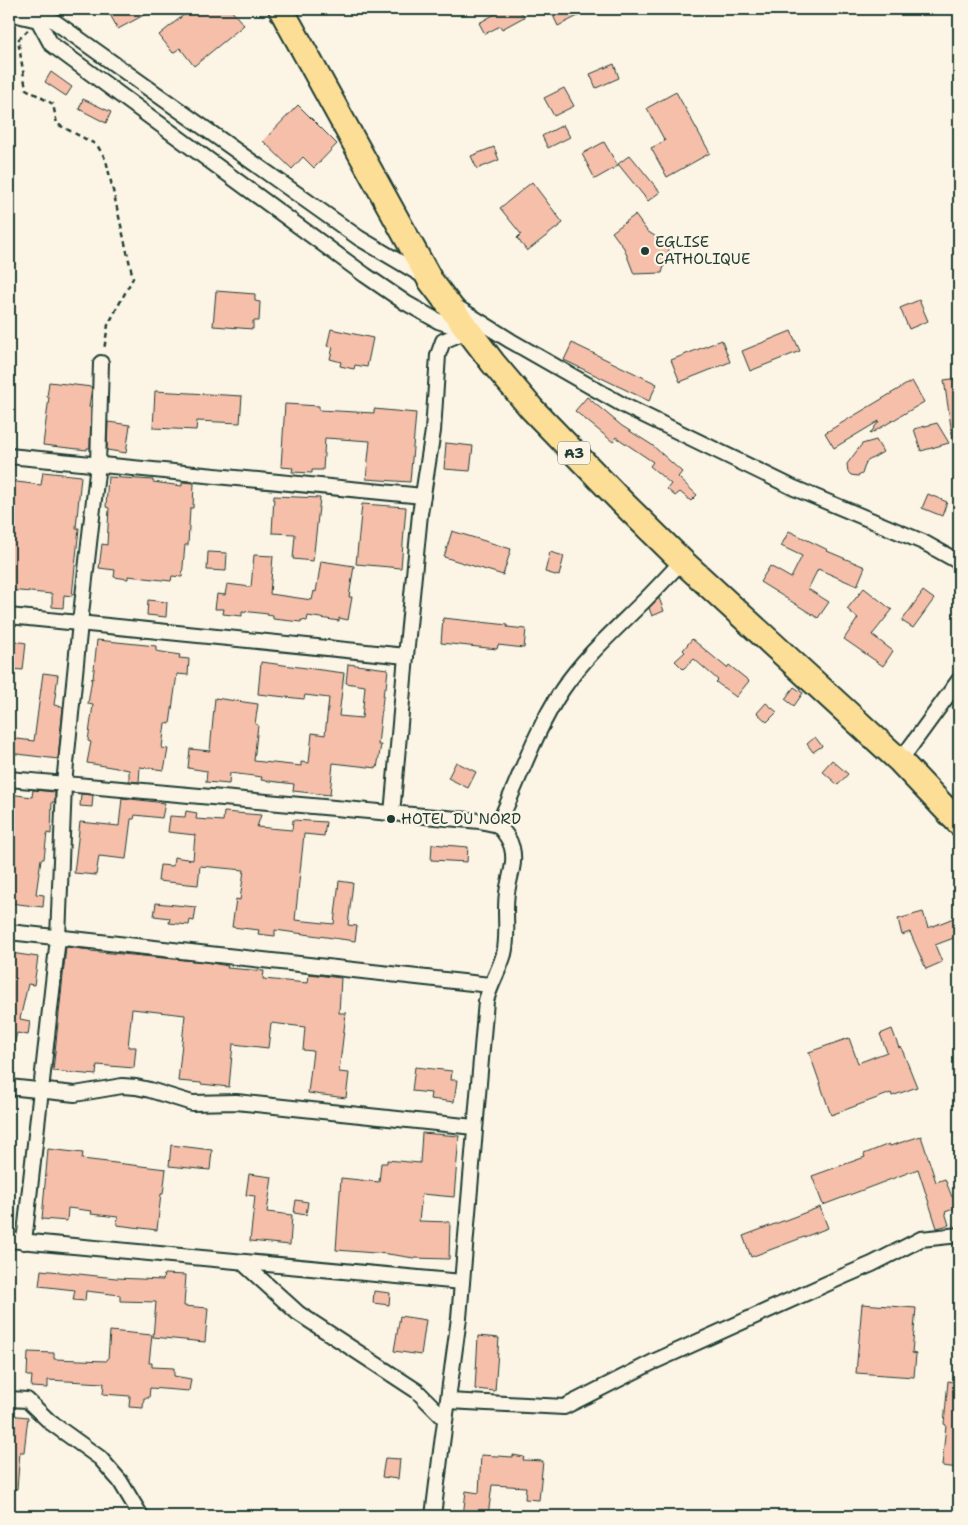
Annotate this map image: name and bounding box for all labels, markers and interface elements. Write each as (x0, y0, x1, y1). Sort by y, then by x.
place label: EGLISE CATHOLIQUE (655, 232, 750, 269)
marker: EGLISE CATHOLIQUE (639, 245, 651, 257)
road number: A3 (558, 442, 590, 464)
place label: HOTEL DU NORD (401, 809, 521, 829)
marker: HOTEL DU NORD (385, 813, 397, 825)

